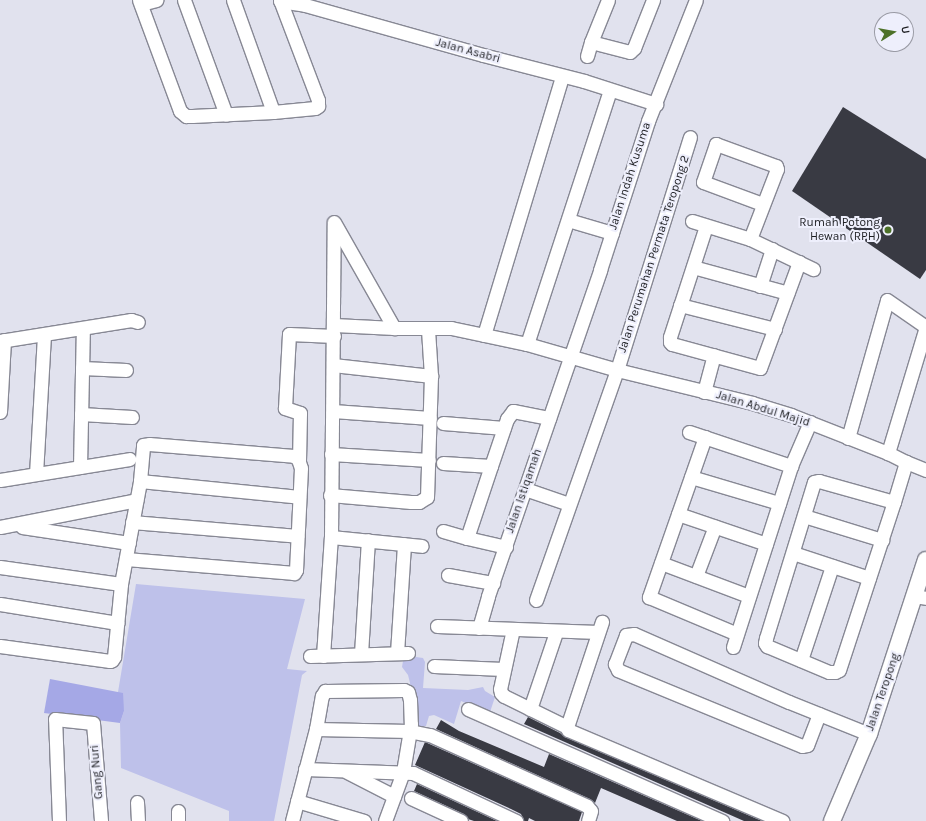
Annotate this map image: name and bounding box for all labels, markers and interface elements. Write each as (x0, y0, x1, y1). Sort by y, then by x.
north arrow (874, 12, 914, 52)
text: U (898, 25, 912, 35)
street label: Jalan Asabri (434, 35, 502, 67)
street label: Jalan Indah Kusuma (606, 121, 654, 231)
street label: Jalan Perumahan Permata Teropong 2 (615, 154, 693, 354)
place label: Rumah Potong Hewan (RPH) (799, 216, 880, 244)
marker: Rumah Potong Hewan (RPH) (883, 225, 893, 235)
street label: Jalan Abdul Majid (714, 388, 812, 430)
street label: Jalan Istiqamah (503, 447, 545, 535)
street label: Jalan Teropong (863, 651, 903, 733)
street label: Gang Nuri (87, 744, 107, 800)

